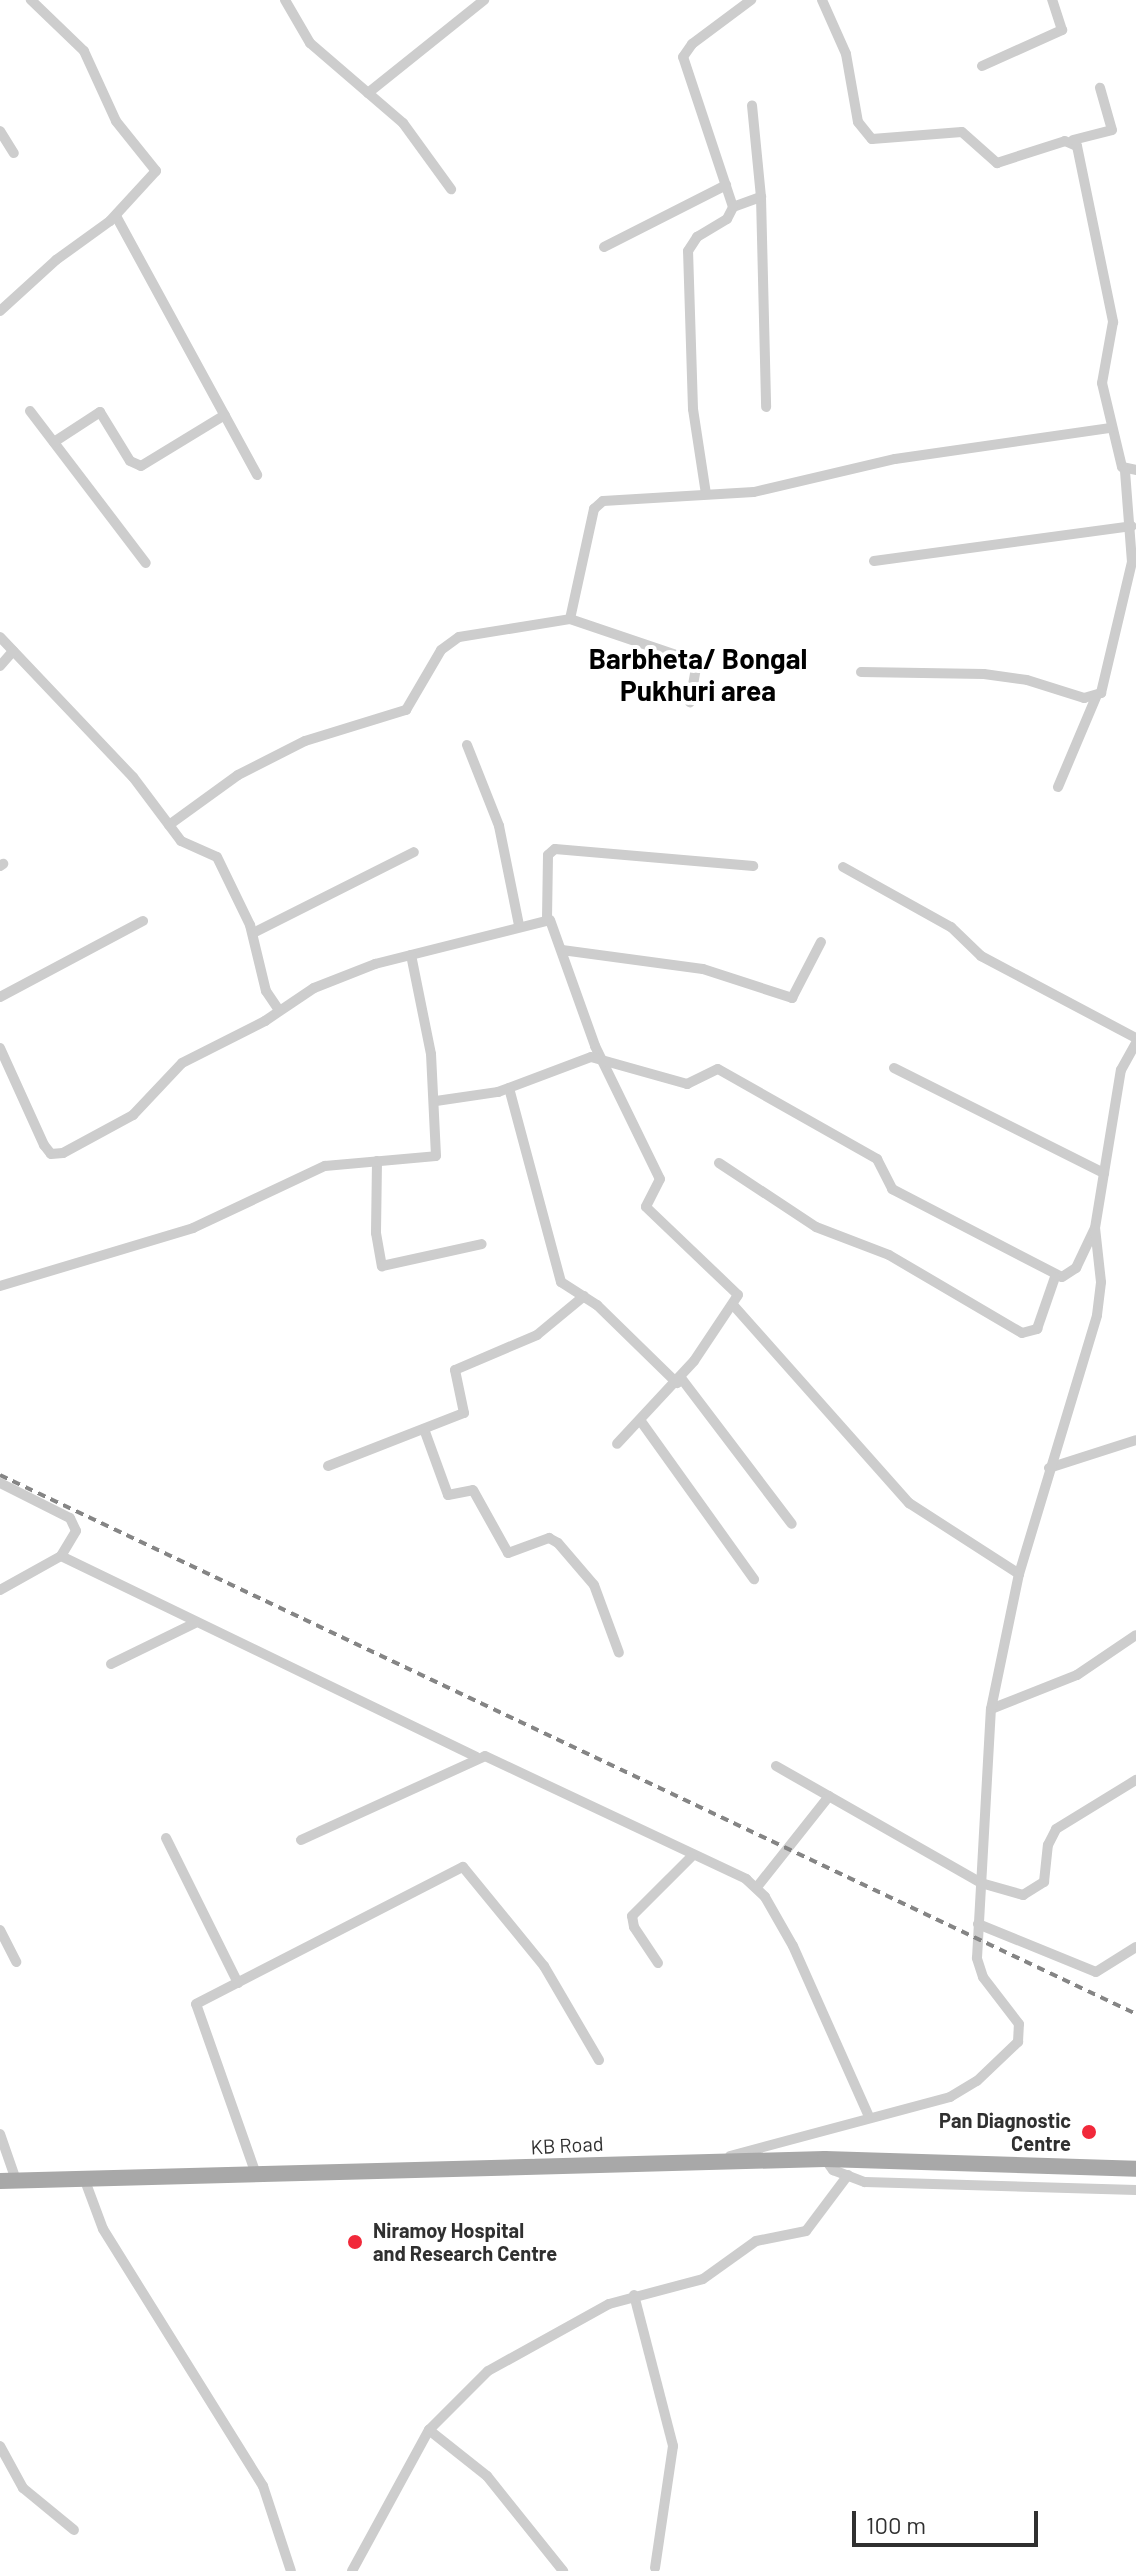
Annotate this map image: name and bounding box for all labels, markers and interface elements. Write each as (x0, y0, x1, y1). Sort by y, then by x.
district label: Barbheta/ Bongal Pukhuri area (589, 641, 807, 707)
place label: Pan Diagnostic Centre (939, 2108, 1071, 2155)
marker: Pan Diagnostic Centre (1078, 2121, 1100, 2143)
street label: KB Road (530, 2131, 604, 2159)
place label: Niramoy Hospital and Research Centre (373, 2218, 557, 2265)
marker: Niramoy Hospital and Research Centre (344, 2231, 366, 2253)
scale bar (856, 2495, 1042, 2545)
text: 100 m (866, 2510, 926, 2539)

